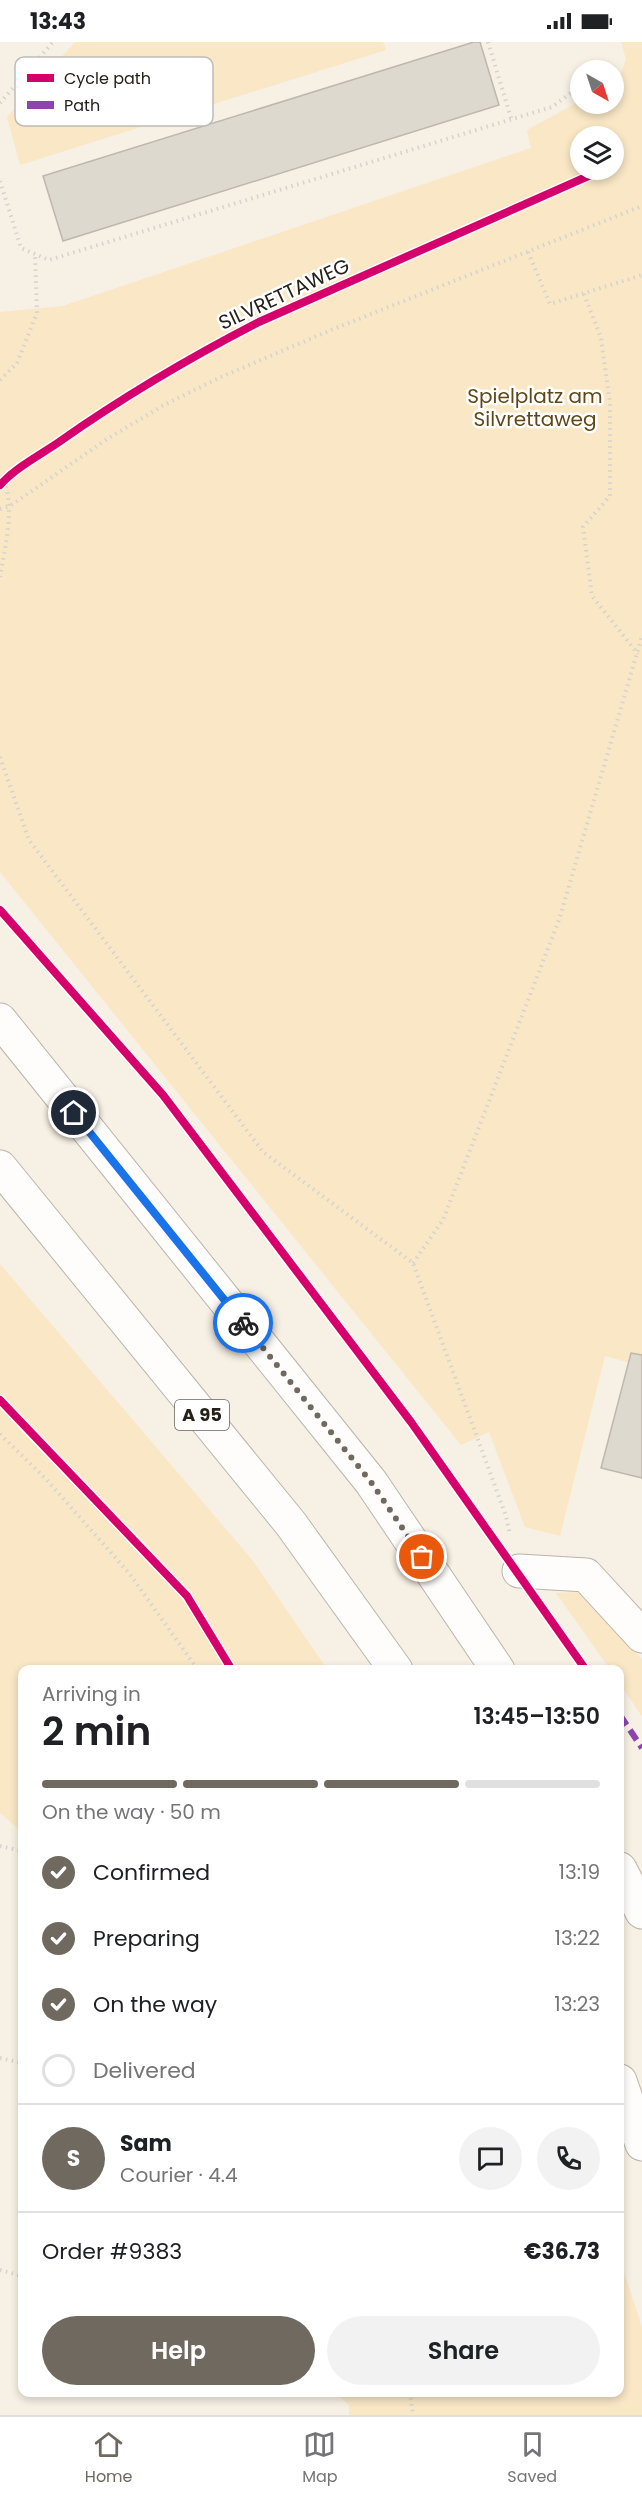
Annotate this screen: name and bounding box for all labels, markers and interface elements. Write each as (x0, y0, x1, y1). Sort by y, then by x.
text: 13:43 (30, 6, 86, 37)
legend (15, 57, 213, 126)
north arrow (570, 60, 624, 114)
map controls (570, 60, 624, 180)
text: Cycle path (64, 67, 151, 90)
text: Path (64, 94, 100, 117)
button: layers (570, 126, 624, 180)
street label: SILVRETTAWEG (214, 251, 354, 337)
park label: Spielplatz am Silvrettaweg (467, 382, 603, 433)
pin (48, 1087, 99, 1138)
icon: home (57, 1096, 90, 1129)
courier (213, 1293, 273, 1353)
icon: bike (227, 1307, 260, 1340)
road number: A 95 (175, 1400, 229, 1430)
pin (396, 1531, 447, 1582)
icon: bag (405, 1540, 438, 1573)
text: Arriving in (42, 1680, 141, 1708)
text: 13:45–13:50 (474, 1701, 600, 1732)
text: 2 min (42, 1704, 151, 1759)
text: On the way · 50 m (42, 1798, 221, 1826)
icon: check (42, 1856, 75, 1889)
text: Confirmed (93, 1857, 210, 1888)
text: 13:19 (559, 1858, 600, 1886)
icon: check (42, 1922, 75, 1955)
text: Preparing (93, 1923, 200, 1954)
text: 13:22 (555, 1924, 600, 1952)
icon: check (42, 1988, 75, 2021)
text: On the way (93, 1989, 217, 2020)
text: 13:23 (554, 1990, 600, 2018)
text: Delivered (93, 2055, 196, 2086)
button: chat (459, 2127, 522, 2190)
button: phone (537, 2127, 600, 2190)
text: Sam (120, 2128, 172, 2159)
text: S (67, 2143, 80, 2174)
text: Courier · 4.4 (120, 2161, 238, 2189)
text: Order #9383 (42, 2236, 182, 2267)
text: €36.73 (524, 2236, 600, 2267)
button: Help (42, 2316, 315, 2385)
button: Share (327, 2316, 600, 2385)
tab: Home (85, 2428, 133, 2489)
tab: Map (302, 2428, 338, 2489)
tab: Saved (507, 2428, 557, 2489)

